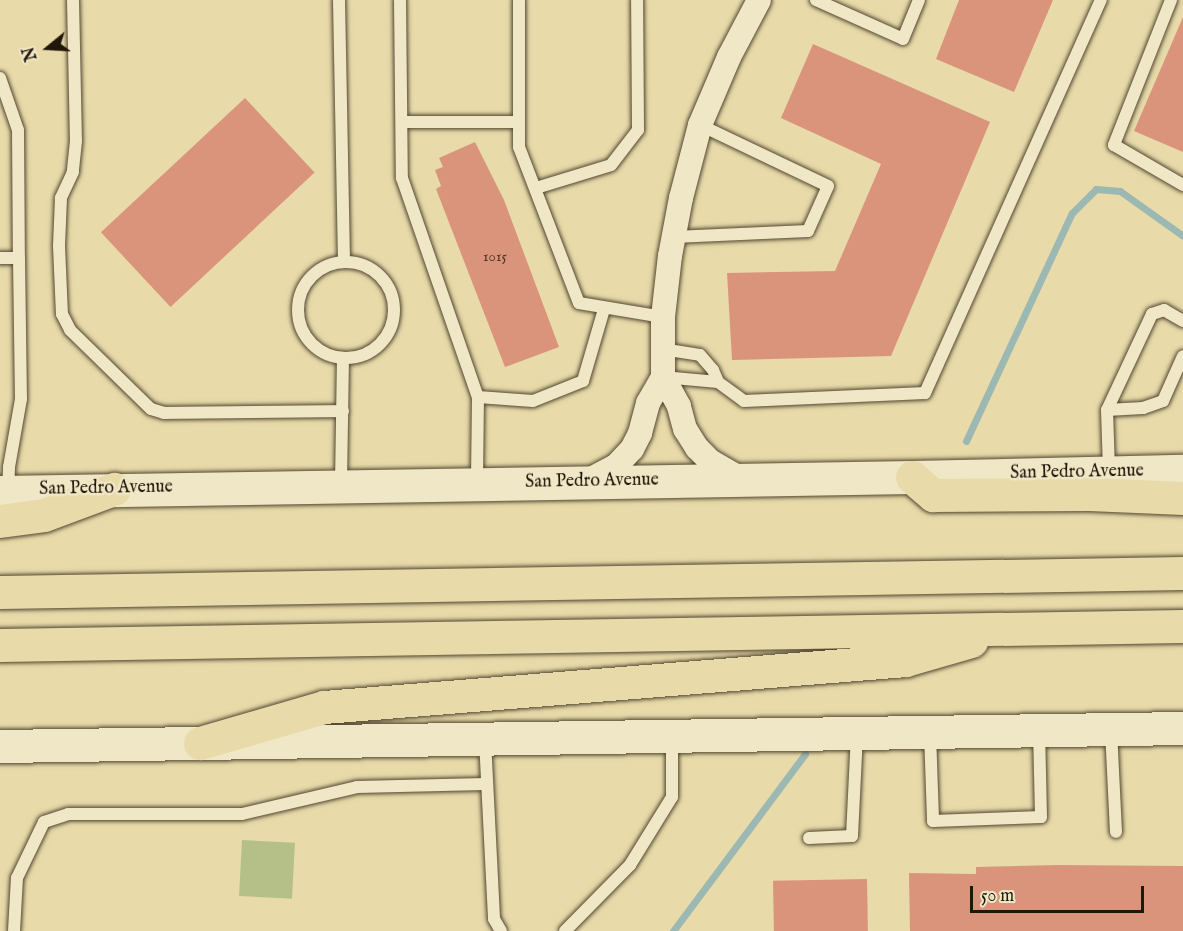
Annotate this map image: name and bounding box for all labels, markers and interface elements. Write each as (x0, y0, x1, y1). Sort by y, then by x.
north arrow (18, 18, 78, 78)
text: N (19, 44, 43, 63)
house number: 1015 (483, 248, 507, 266)
street label: San Pedro Avenue (1010, 461, 1144, 485)
street label: San Pedro Avenue (525, 470, 659, 494)
street label: San Pedro Avenue (39, 477, 173, 501)
scale bar (973, 874, 1147, 912)
text: 50 m (981, 885, 1014, 908)

